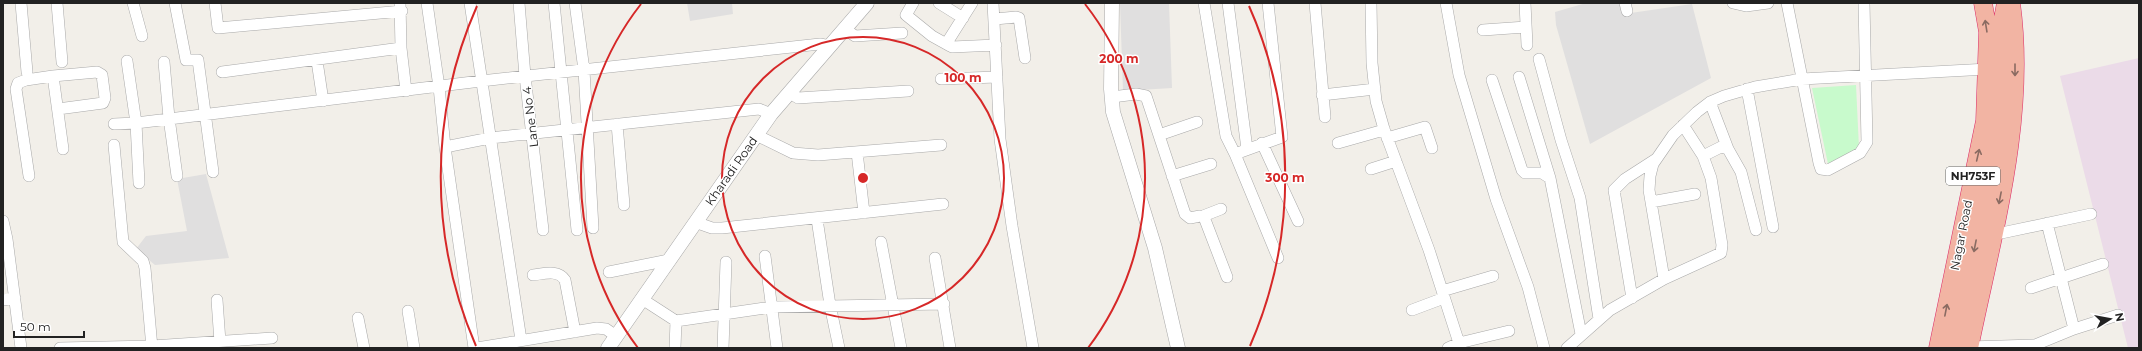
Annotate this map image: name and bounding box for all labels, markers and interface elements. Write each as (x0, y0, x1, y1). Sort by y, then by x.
one-way arrow (1982, 20, 1990, 33)
text: 200 m (1099, 51, 1139, 66)
one-way arrow (2011, 63, 2019, 76)
text: 100 m (945, 70, 981, 85)
street label: Lane No 4 (519, 86, 541, 148)
street label: Kharadi Road (702, 134, 760, 208)
one-way arrow (1974, 149, 1982, 162)
road number: NH753F (1946, 167, 2000, 185)
text: 300 m (1264, 170, 1305, 185)
centre of rings (856, 171, 870, 185)
one-way arrow (1995, 192, 2003, 205)
street label: Nagar Road (1947, 198, 1975, 272)
one-way arrow (1971, 239, 1979, 252)
north arrow (2090, 299, 2130, 339)
one-way arrow (1942, 304, 1950, 317)
text: N (2112, 311, 2128, 323)
scale bar (14, 313, 84, 339)
text: 50 m (20, 319, 51, 334)

